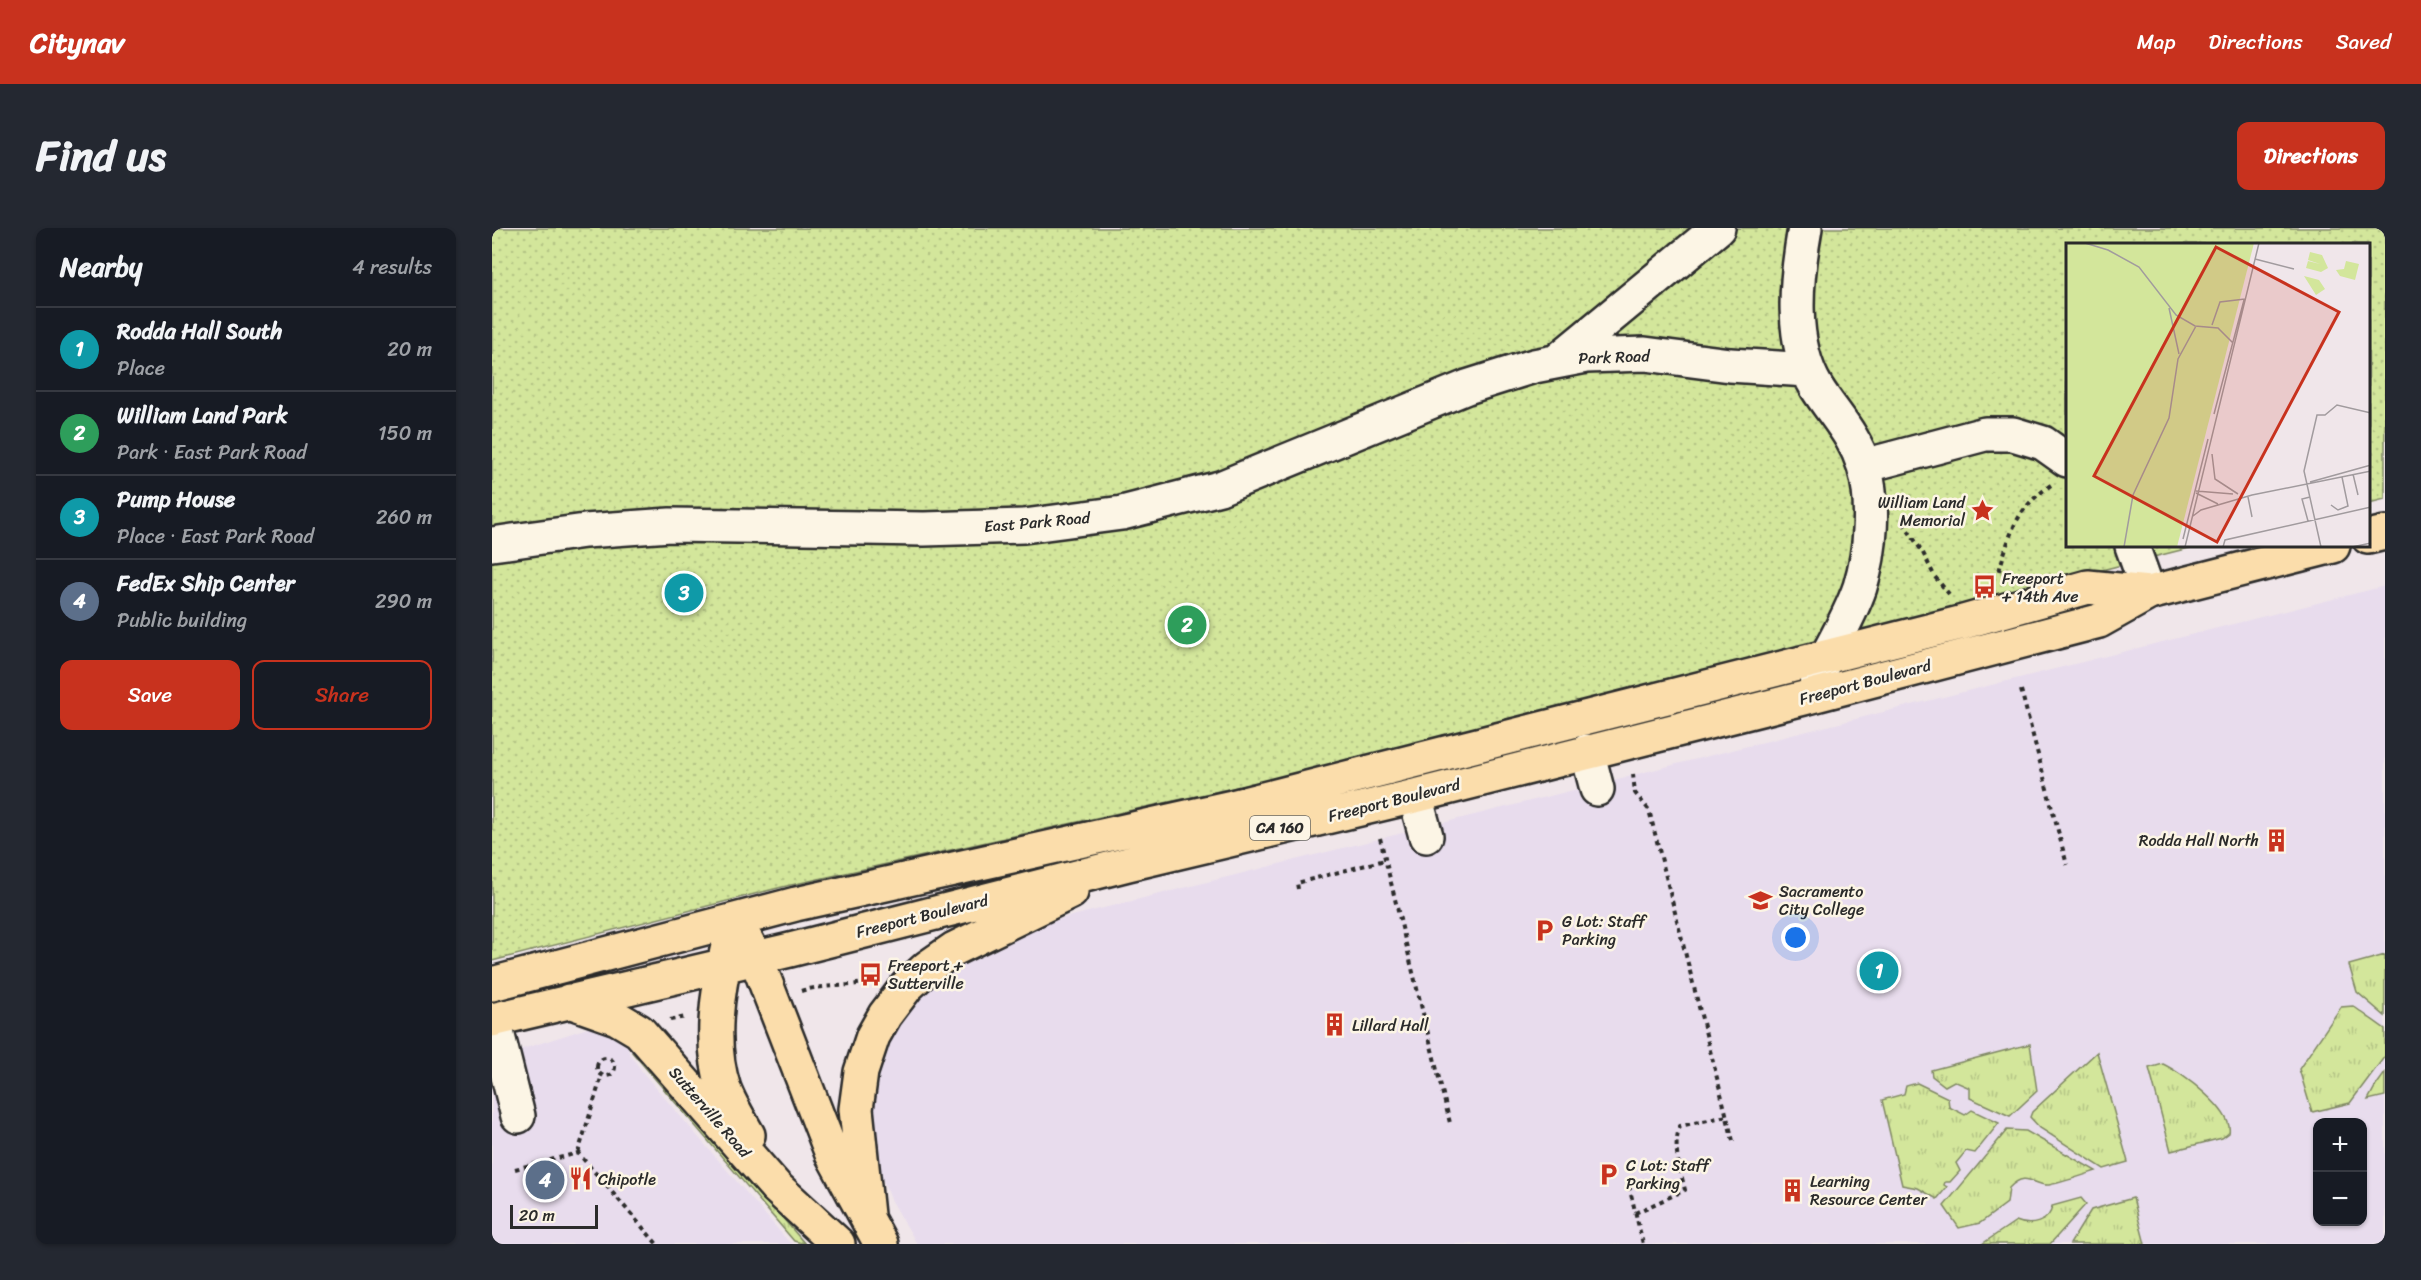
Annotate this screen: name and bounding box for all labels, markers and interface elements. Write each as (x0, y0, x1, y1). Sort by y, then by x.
text: Citynav (30, 18, 124, 67)
text: Map (2137, 23, 2175, 61)
text: Directions (2208, 23, 2303, 61)
text: Saved (2336, 23, 2391, 61)
text: Find us (36, 119, 166, 193)
button: Directions (2237, 122, 2385, 190)
inset map (2066, 243, 2370, 548)
text: Nearby (60, 244, 142, 290)
text: 4 results (352, 250, 432, 285)
text: Rodda Hall South (117, 312, 282, 351)
text: 1 (75, 332, 84, 367)
text: 20 m (387, 332, 432, 367)
street label: Park Road (1578, 341, 1652, 373)
text: Place (117, 351, 165, 386)
text: William Land Park (117, 396, 287, 435)
text: 2 (74, 416, 85, 451)
text: 150 m (378, 416, 432, 451)
text: Park · East Park Road (117, 435, 307, 470)
text: Pump House (117, 480, 235, 519)
place label: William Land Memorial (1878, 488, 1967, 535)
place icon: William Land Memorial (1970, 498, 1996, 524)
text: 3 (74, 500, 85, 535)
text: 260 m (376, 500, 432, 535)
street label: East Park Road (983, 503, 1093, 541)
text: Place · East Park Road (117, 519, 314, 554)
text: FedEx Ship Center (117, 564, 295, 603)
place label: Freeport + 14th Ave (2001, 564, 2079, 611)
pin: 3 (664, 570, 704, 616)
bus stop icon: Freeport + 14th Ave (1971, 574, 1997, 600)
text: 4 (73, 584, 86, 619)
text: 290 m (375, 584, 432, 619)
pin: 2 (1168, 602, 1206, 648)
text: Public building (117, 603, 247, 638)
street label: Freeport Boulevard (1796, 650, 1936, 714)
button: Save (60, 660, 240, 730)
button: Share (252, 660, 432, 730)
street label: Freeport Boulevard (1325, 769, 1465, 830)
road number: CA 160 (1250, 816, 1310, 840)
place label: Rodda Hall North (2139, 826, 2259, 855)
building icon: Rodda Hall North (2264, 827, 2290, 853)
place label: Sacramento City College (1779, 877, 1864, 924)
street label: Freeport Boulevard (853, 885, 993, 946)
school or university icon: Sacramento City College (1748, 887, 1774, 913)
place label: G Lot: Staff Parking (1562, 907, 1648, 954)
parking icon: G Lot: Staff Parking (1531, 917, 1557, 943)
your location (1781, 923, 1810, 952)
pin: 1 (1860, 948, 1898, 994)
place label: Freeport + Sutterville (888, 951, 964, 998)
bus stop icon: Freeport + Sutterville (857, 961, 883, 987)
place label: Lillard Hall (1352, 1011, 1429, 1040)
building icon: Lillard Hall (1321, 1012, 1347, 1038)
street label: Sutterville Road (662, 1059, 759, 1166)
map controls (2313, 1118, 2367, 1226)
button: + (2313, 1118, 2367, 1172)
place label: C Lot: Staff Parking (1626, 1151, 1712, 1198)
pin: 4 (526, 1158, 564, 1202)
parking icon: C Lot: Staff Parking (1595, 1161, 1621, 1187)
place label: Chipotle (598, 1165, 656, 1194)
restaurant icon: Chipotle (567, 1166, 593, 1192)
place label: Learning Resource Center (1810, 1167, 1928, 1214)
button: − (2313, 1172, 2367, 1226)
building icon: Learning Resource Center (1779, 1177, 1805, 1203)
text: 20 m (519, 1201, 555, 1230)
scale bar (510, 1202, 598, 1230)

